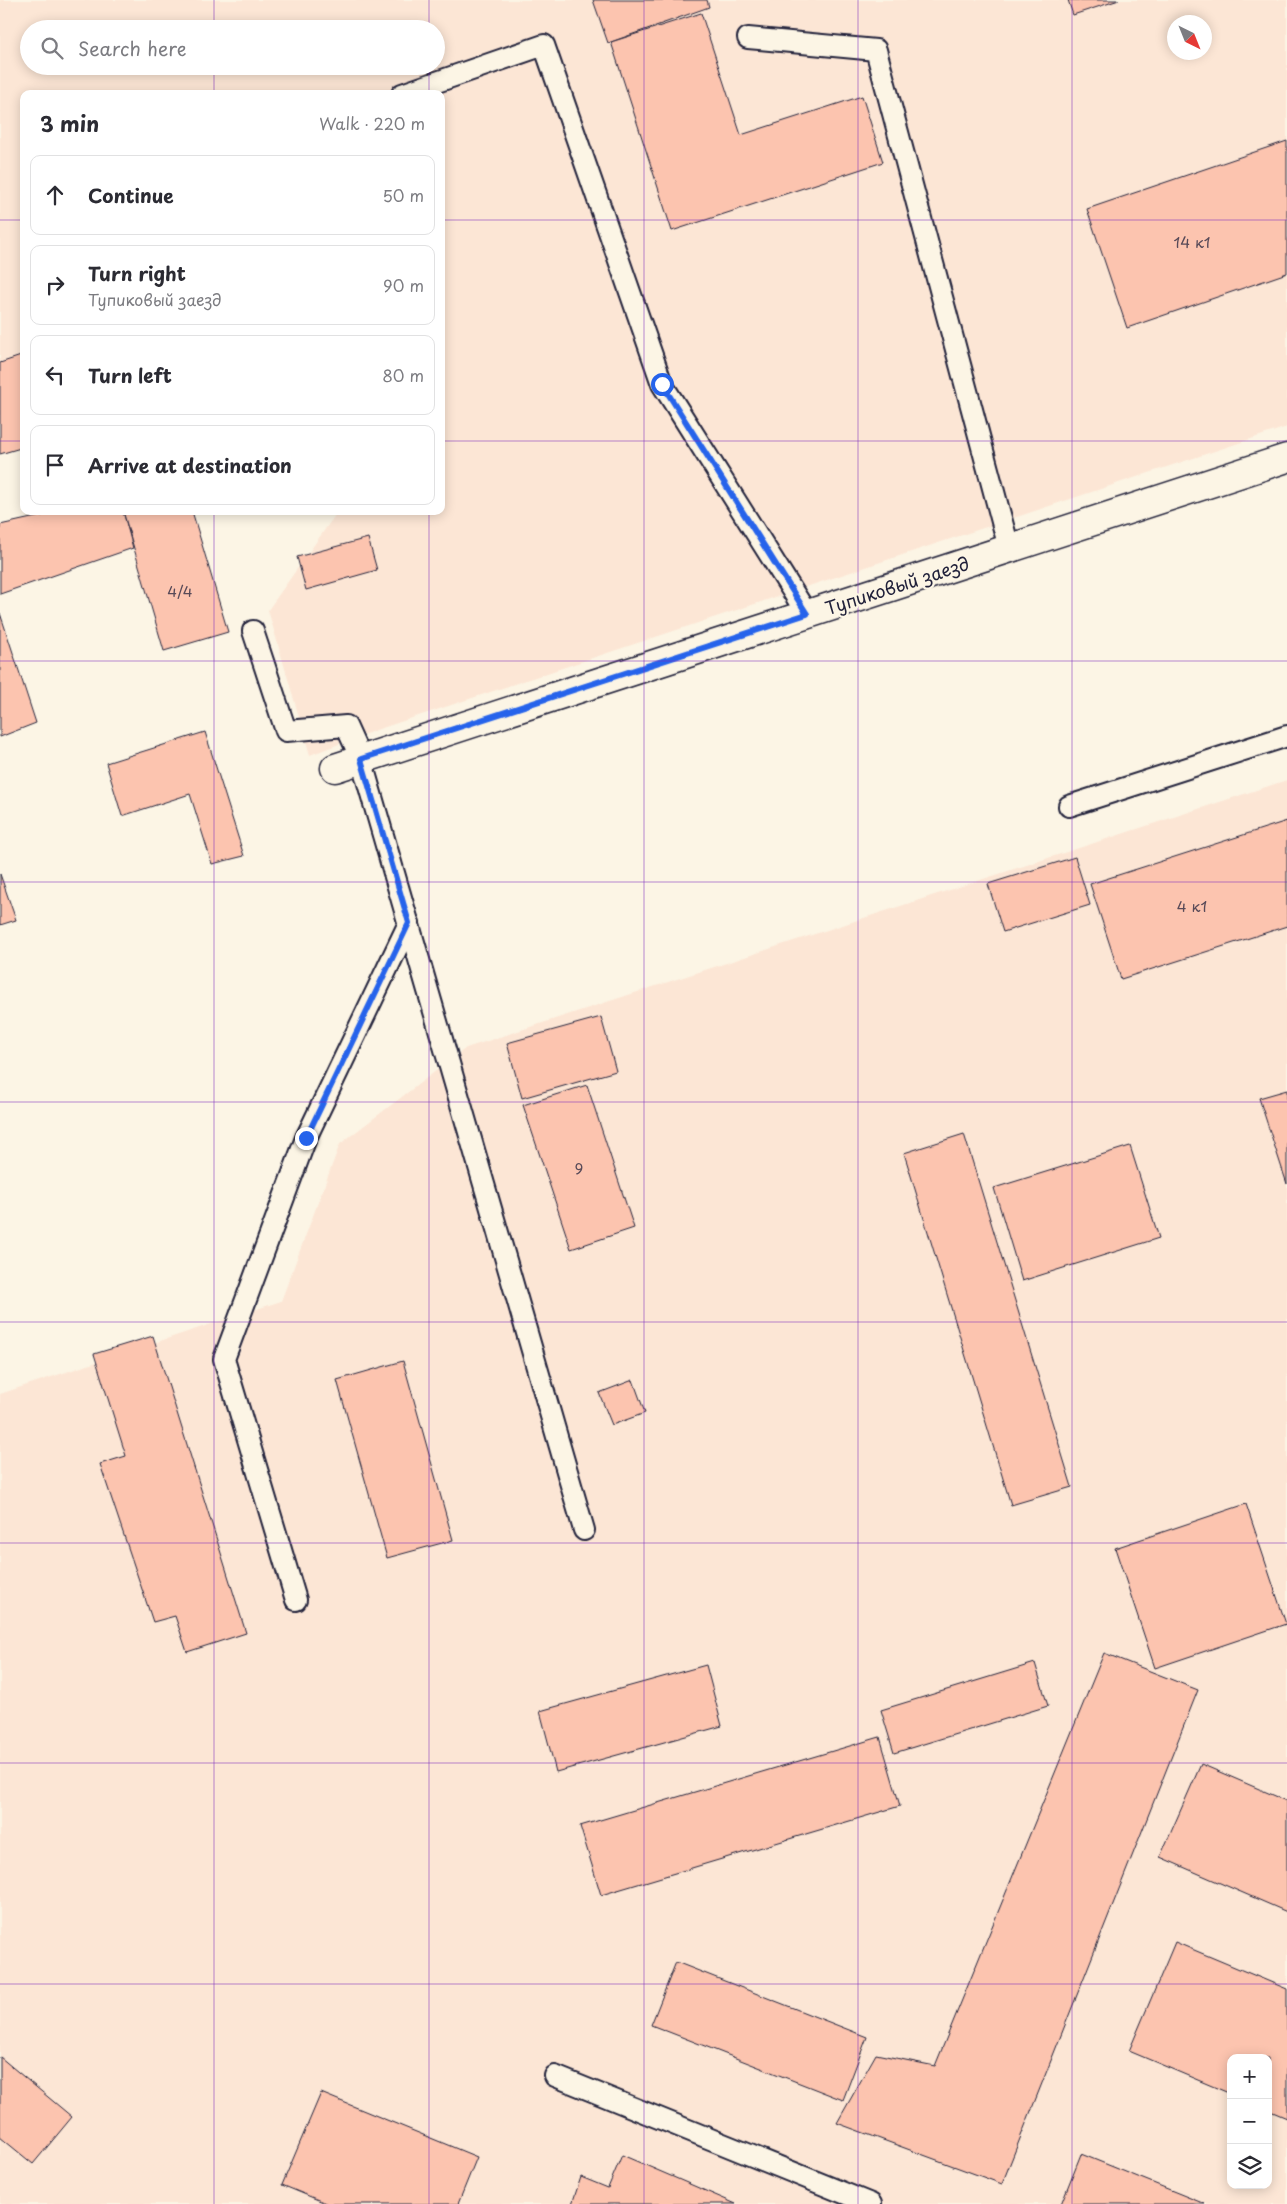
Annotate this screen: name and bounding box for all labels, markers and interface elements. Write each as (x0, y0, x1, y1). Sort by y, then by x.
north arrow (1167, 15, 1212, 60)
search box (20, 20, 445, 75)
icon: search (38, 34, 66, 62)
text: Search here (78, 34, 187, 62)
text: 3 min (40, 107, 99, 139)
text: Walk · 220 m (319, 111, 425, 135)
icon: ahead (41, 181, 69, 209)
text: Continue (88, 181, 174, 209)
text: 50 m (383, 183, 424, 207)
house number: 14 к1 (1173, 230, 1211, 253)
text: Turn right (88, 259, 186, 287)
icon: right (41, 271, 69, 299)
text: 90 m (383, 273, 424, 297)
text: Тупиковый заезд (88, 287, 222, 311)
icon: left (41, 361, 69, 389)
text: Turn left (88, 361, 172, 389)
text: 80 m (382, 363, 424, 387)
route start (651, 373, 674, 396)
icon: arrive (41, 451, 69, 479)
text: Arrive at destination (88, 451, 292, 479)
street label: Тупиковый заезд (821, 549, 973, 621)
house number: 4/4 (167, 579, 193, 602)
house number: 4 к1 (1177, 894, 1207, 917)
route end (295, 1127, 318, 1150)
house number: 9 (575, 1156, 583, 1179)
map controls (1227, 2054, 1272, 2189)
button: + (1227, 2054, 1272, 2099)
button: − (1227, 2099, 1272, 2144)
button: layers (1227, 2144, 1272, 2189)

